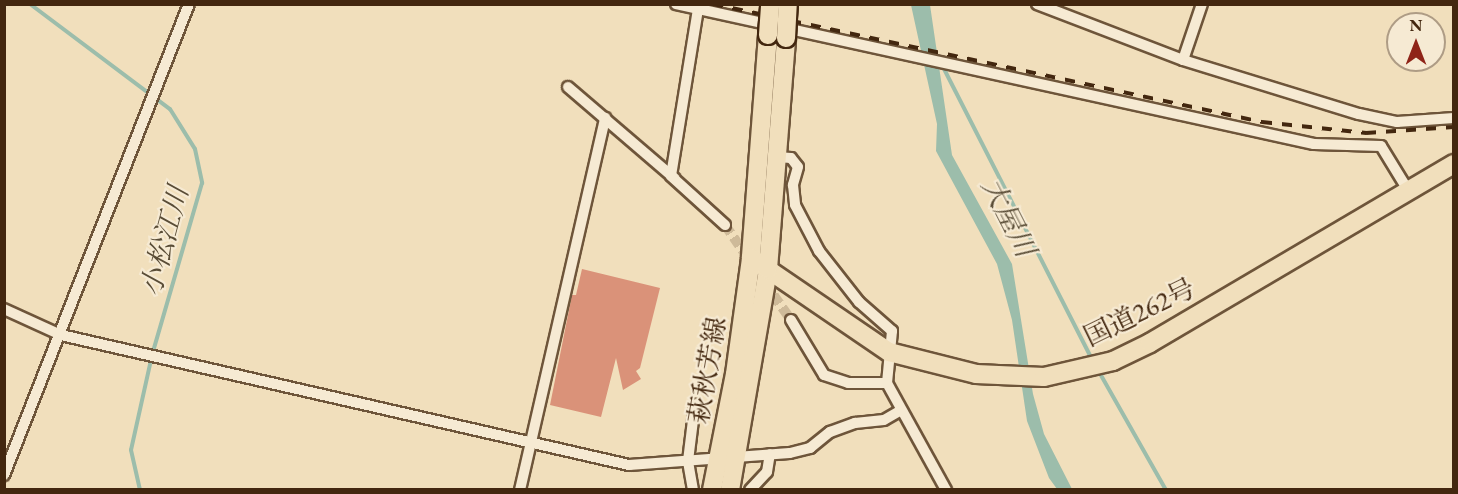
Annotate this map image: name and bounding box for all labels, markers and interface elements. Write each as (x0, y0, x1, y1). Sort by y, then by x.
north arrow (1386, 12, 1446, 72)
text: N (1410, 15, 1422, 36)
water label: 大屋川 (975, 172, 1043, 262)
water label: 小松江川 (133, 183, 195, 299)
street label: 国道262号 (1078, 271, 1200, 353)
street label: 萩秋芳線 (682, 314, 732, 426)

